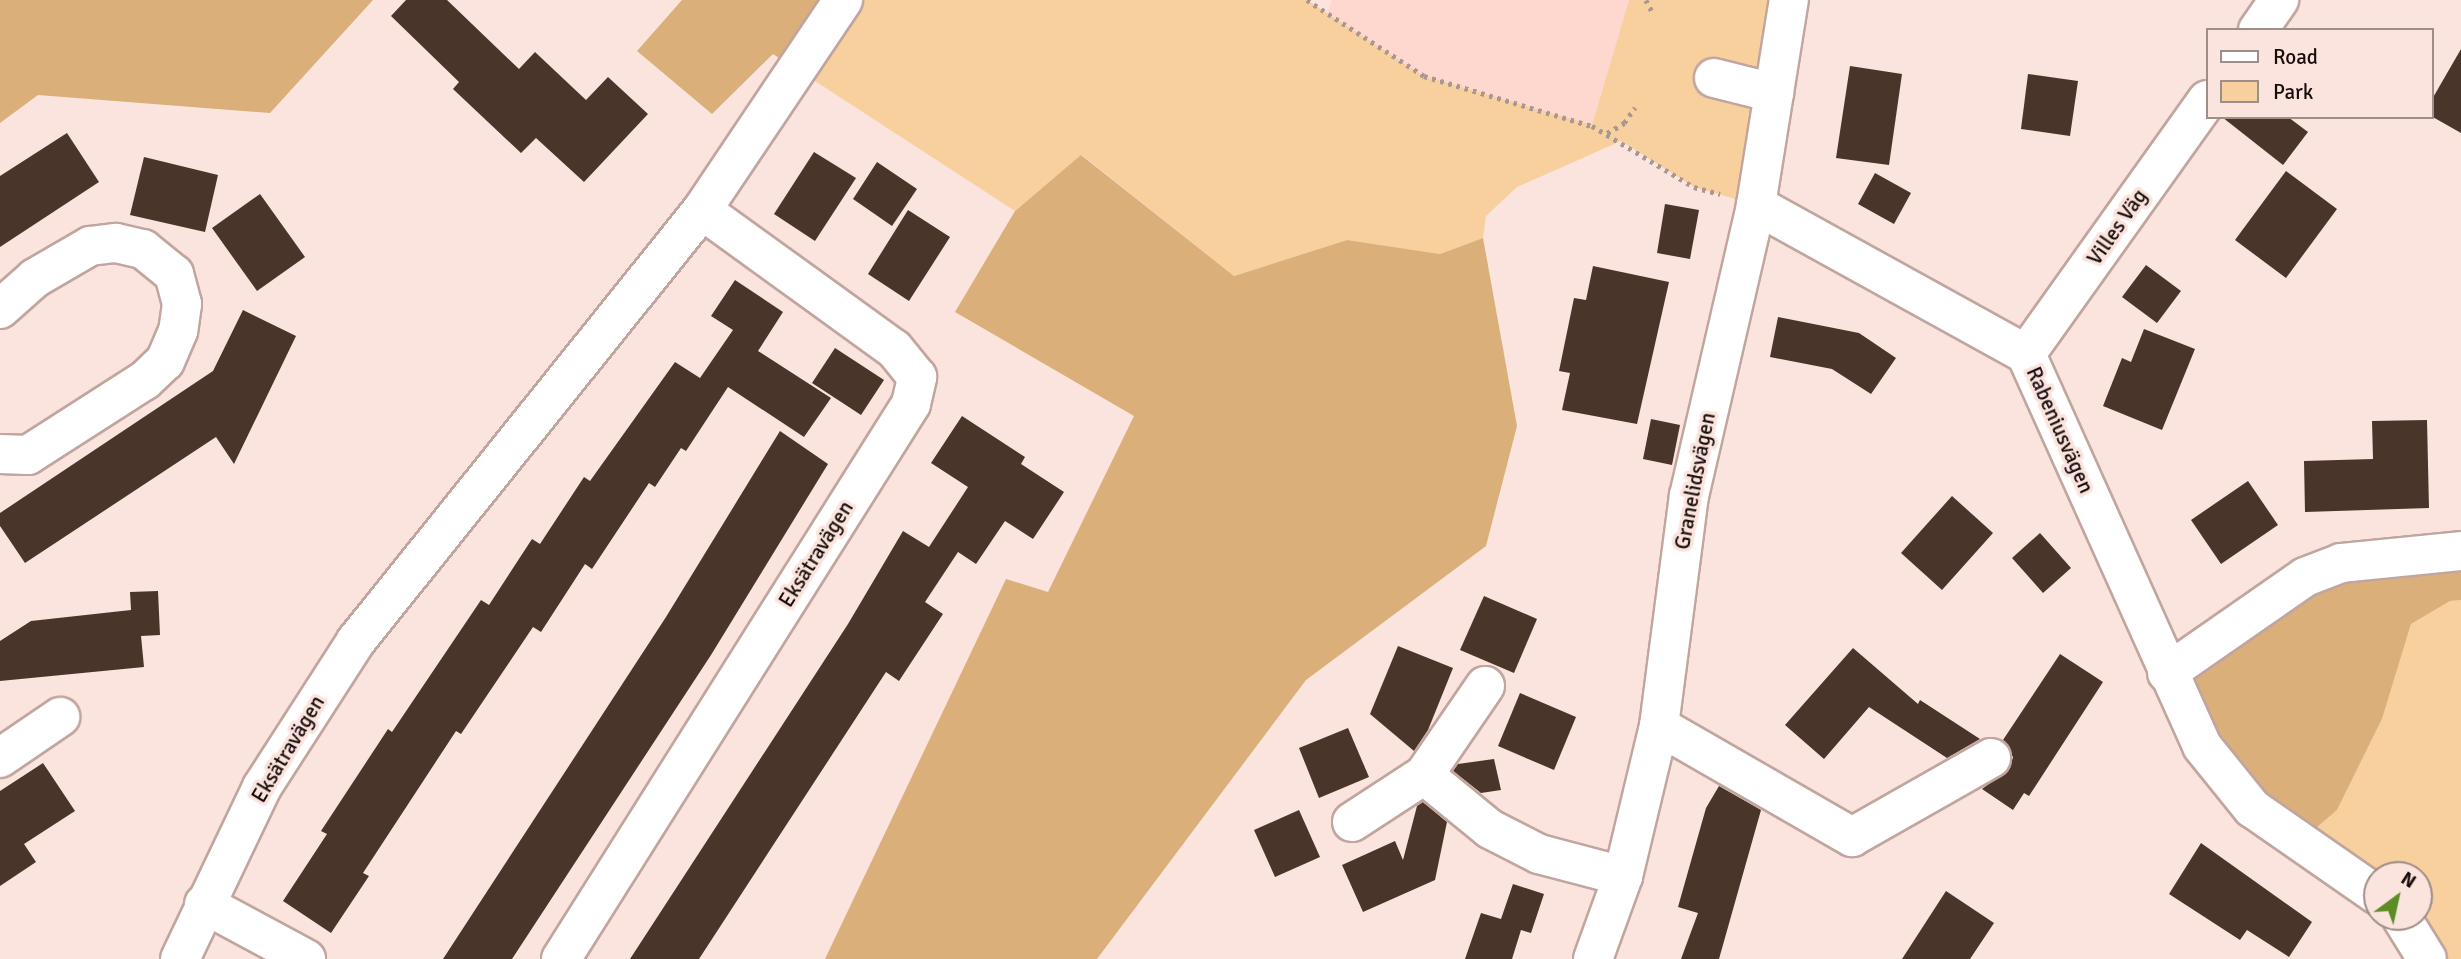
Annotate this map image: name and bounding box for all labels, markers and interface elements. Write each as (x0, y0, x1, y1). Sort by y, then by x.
legend (2206, 28, 2433, 119)
text: Road (2273, 44, 2318, 70)
text: Park (2273, 79, 2313, 105)
street label: Villes Väg (2082, 184, 2152, 270)
street label: Rabeniusvägen (2021, 363, 2099, 497)
street label: Granelidsvägen (1669, 410, 1721, 552)
street label: Eksätravägen (773, 496, 859, 612)
street label: Eksätravägen (246, 691, 330, 807)
north arrow (2363, 861, 2433, 931)
text: N (2396, 866, 2420, 894)

